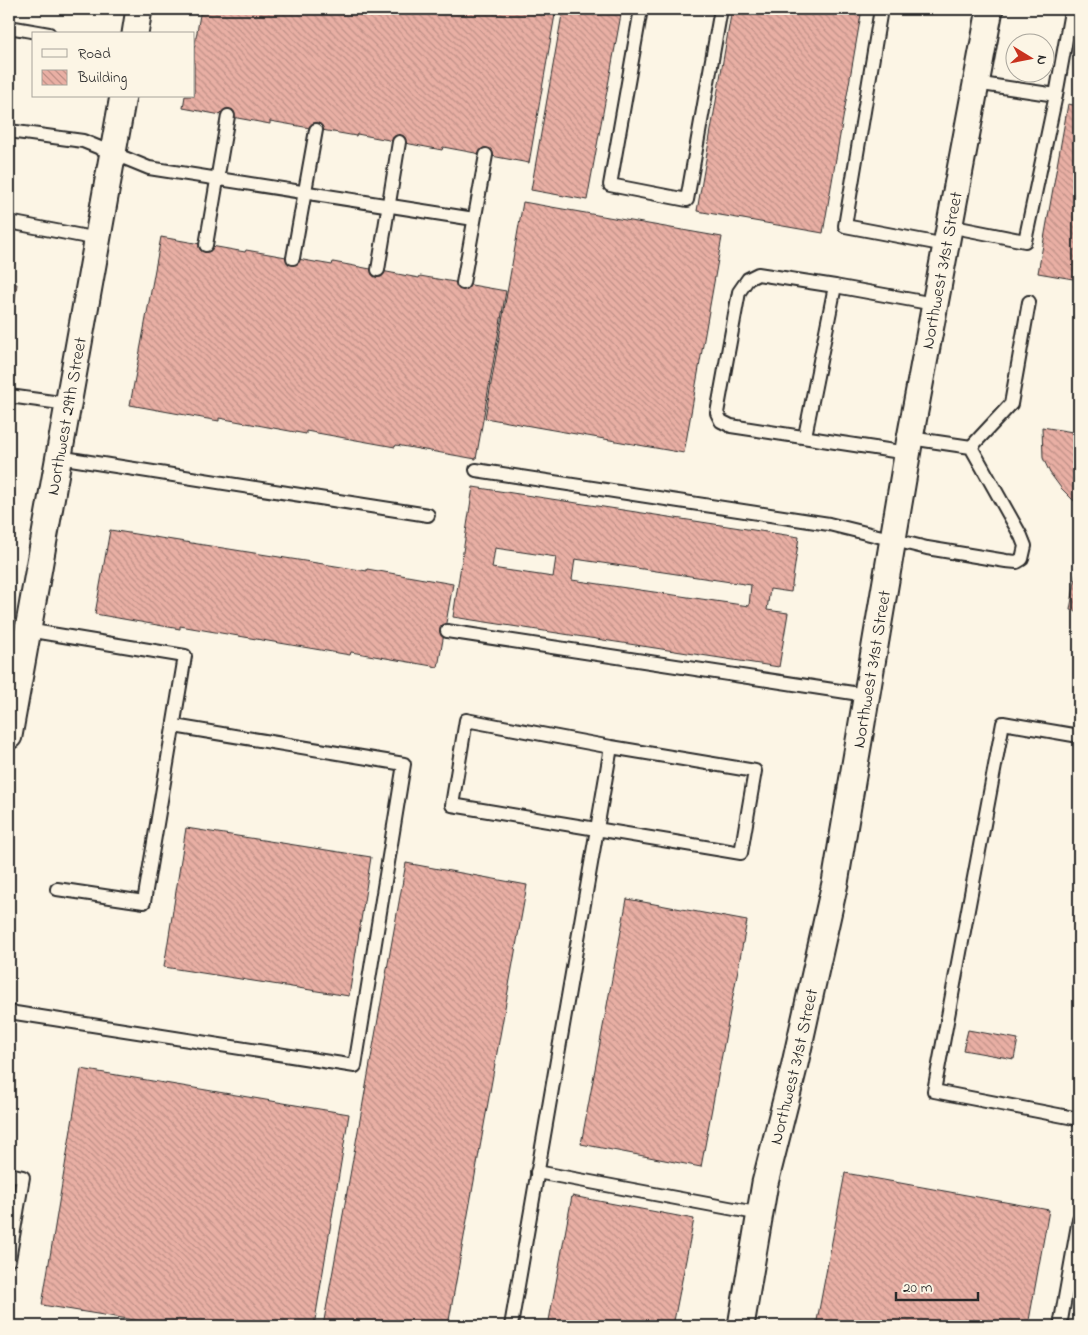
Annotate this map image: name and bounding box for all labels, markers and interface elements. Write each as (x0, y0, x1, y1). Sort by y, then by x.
legend (32, 32, 195, 98)
north arrow (1006, 32, 1056, 82)
text: Road (78, 43, 111, 65)
text: N (1030, 54, 1052, 66)
text: Building (77, 67, 127, 90)
street label: Northwest 31st Street (916, 190, 971, 352)
street label: Northwest 29th Street (41, 335, 95, 498)
street label: Northwest 31st Street (847, 589, 899, 750)
street label: Northwest 31st Street (764, 986, 826, 1148)
scale bar (896, 1270, 978, 1302)
text: 20 m (903, 1277, 933, 1299)

